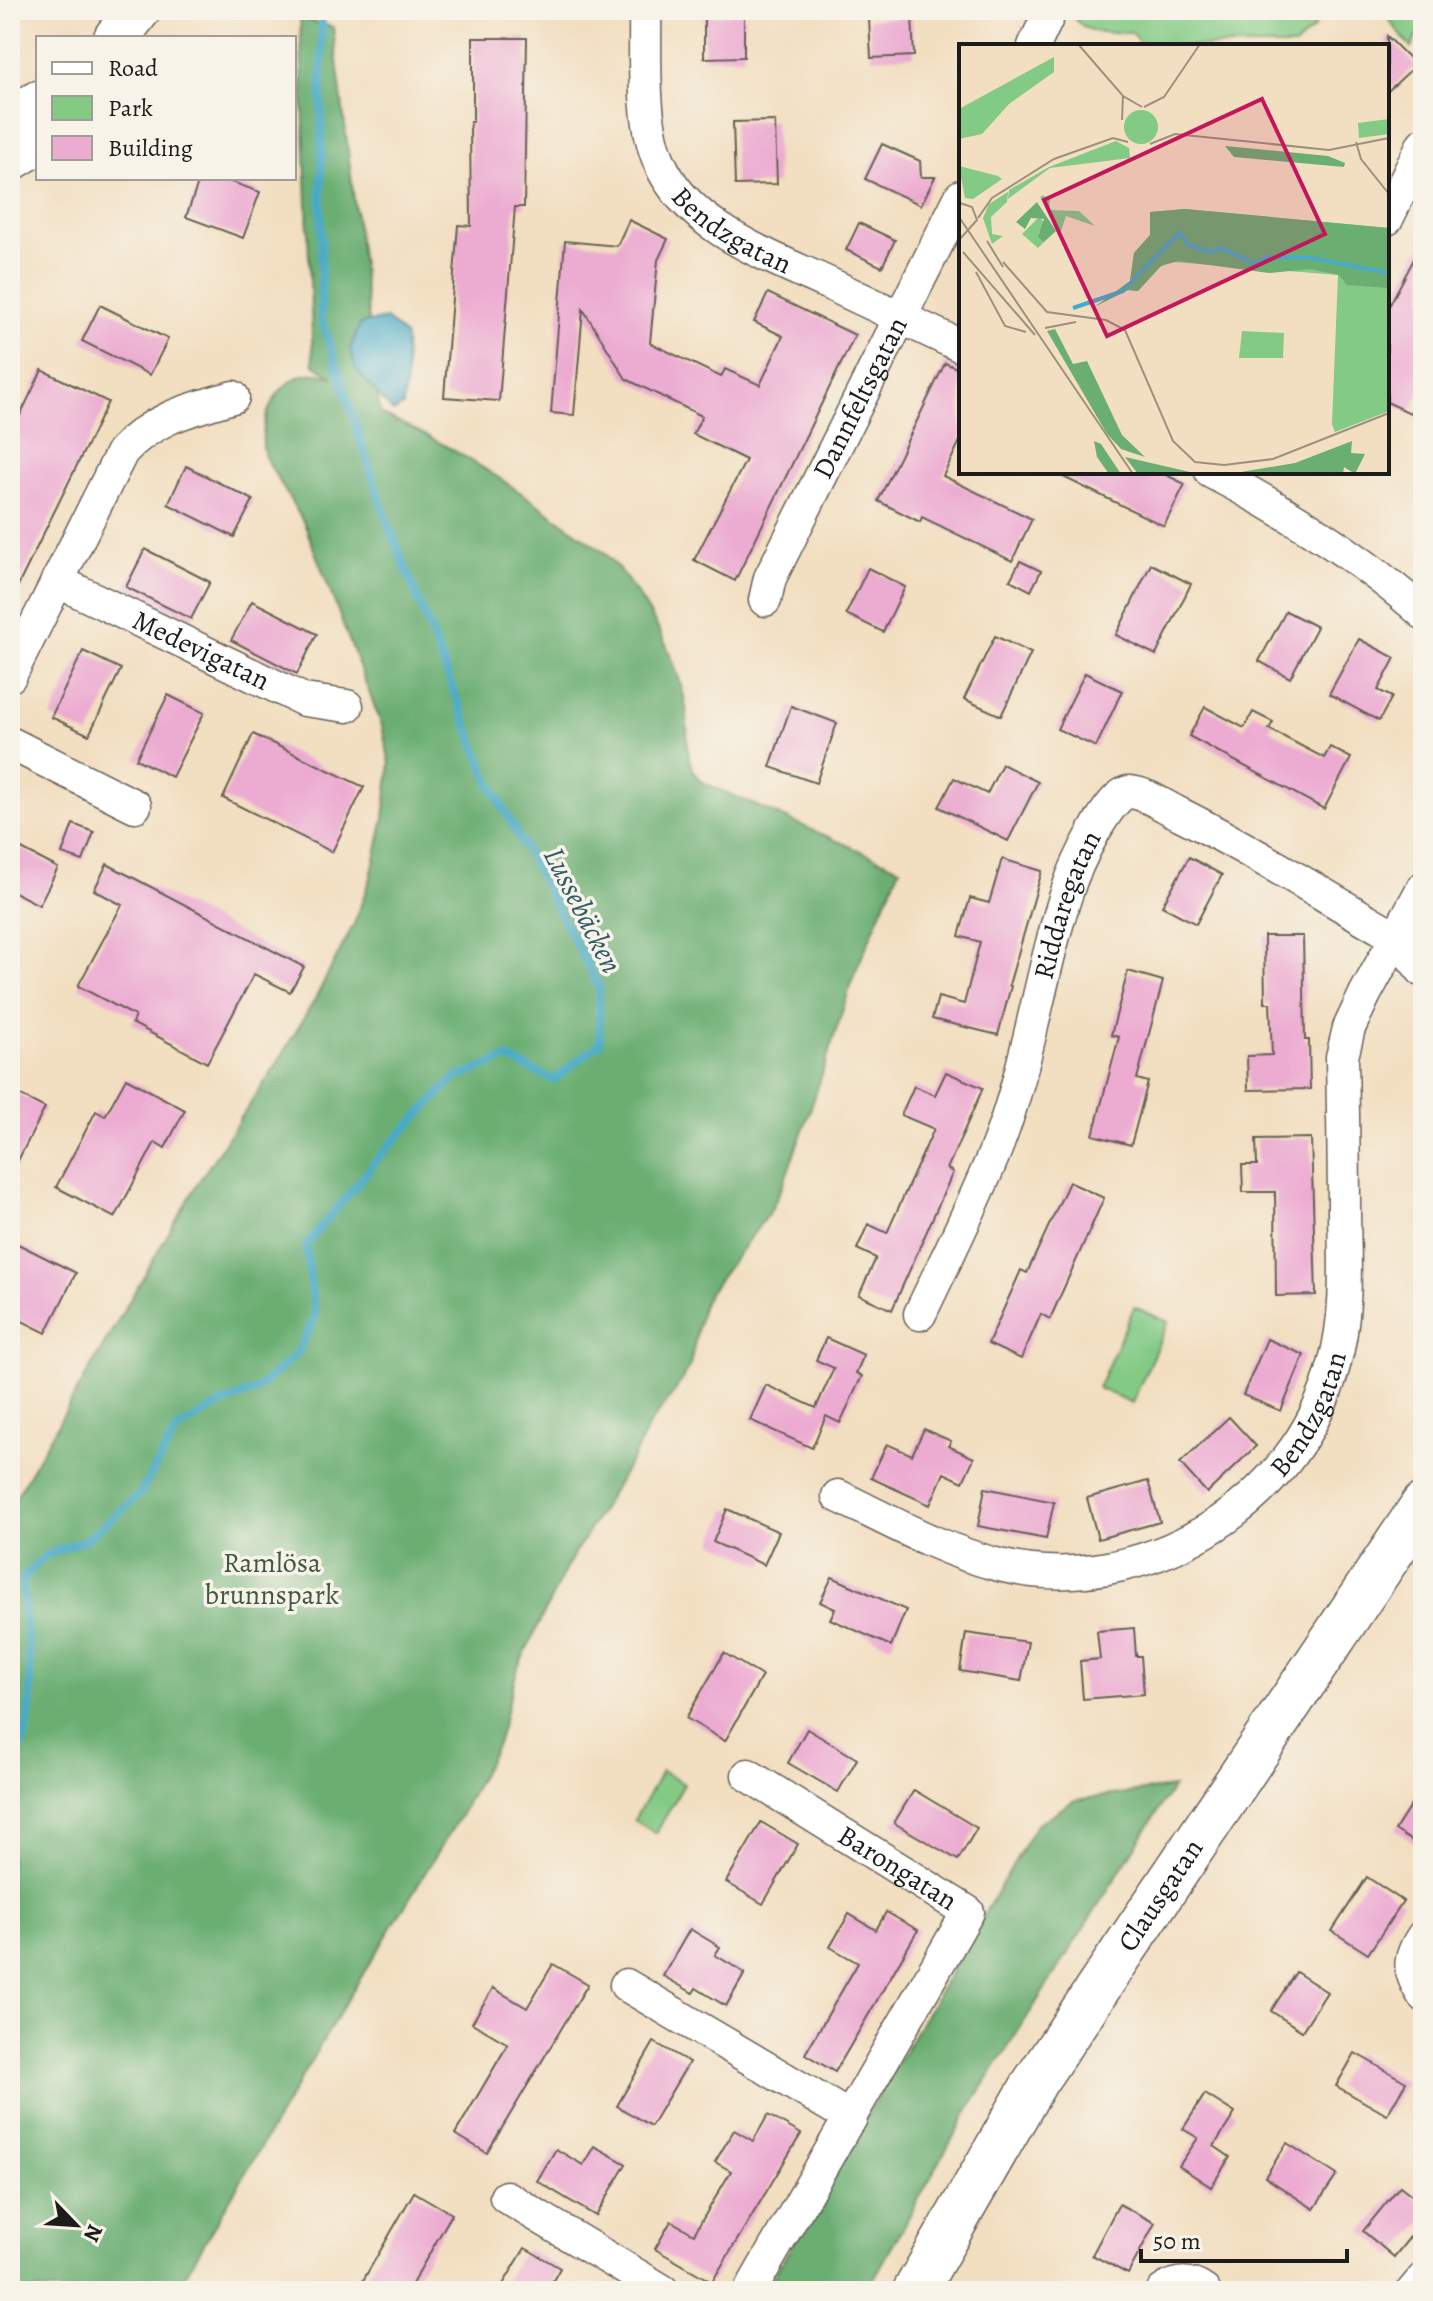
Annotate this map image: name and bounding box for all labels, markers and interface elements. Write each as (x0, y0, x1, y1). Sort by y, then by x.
legend (36, 36, 296, 180)
inset map (959, 44, 1389, 474)
text: Road (108, 52, 158, 84)
text: Park (108, 92, 153, 124)
text: Building (108, 132, 193, 164)
street label: Bendzgatan (662, 179, 798, 283)
street label: Dannfeltsgatan (804, 310, 917, 485)
street label: Medevigatan (126, 601, 276, 700)
street label: Riddaregatan (1025, 824, 1110, 983)
water label: Lussebäcken (534, 840, 632, 980)
street label: Bendzgatan (1261, 1348, 1356, 1485)
park label: Ramlösa brunnspark (205, 1544, 339, 1614)
street label: Barongatan (831, 1817, 964, 1920)
street label: Clausgatan (1109, 1831, 1212, 1959)
north arrow (36, 2185, 116, 2265)
scale bar (1141, 2213, 1347, 2263)
text: N (76, 2219, 110, 2247)
text: 50 m (1153, 2225, 1201, 2257)

